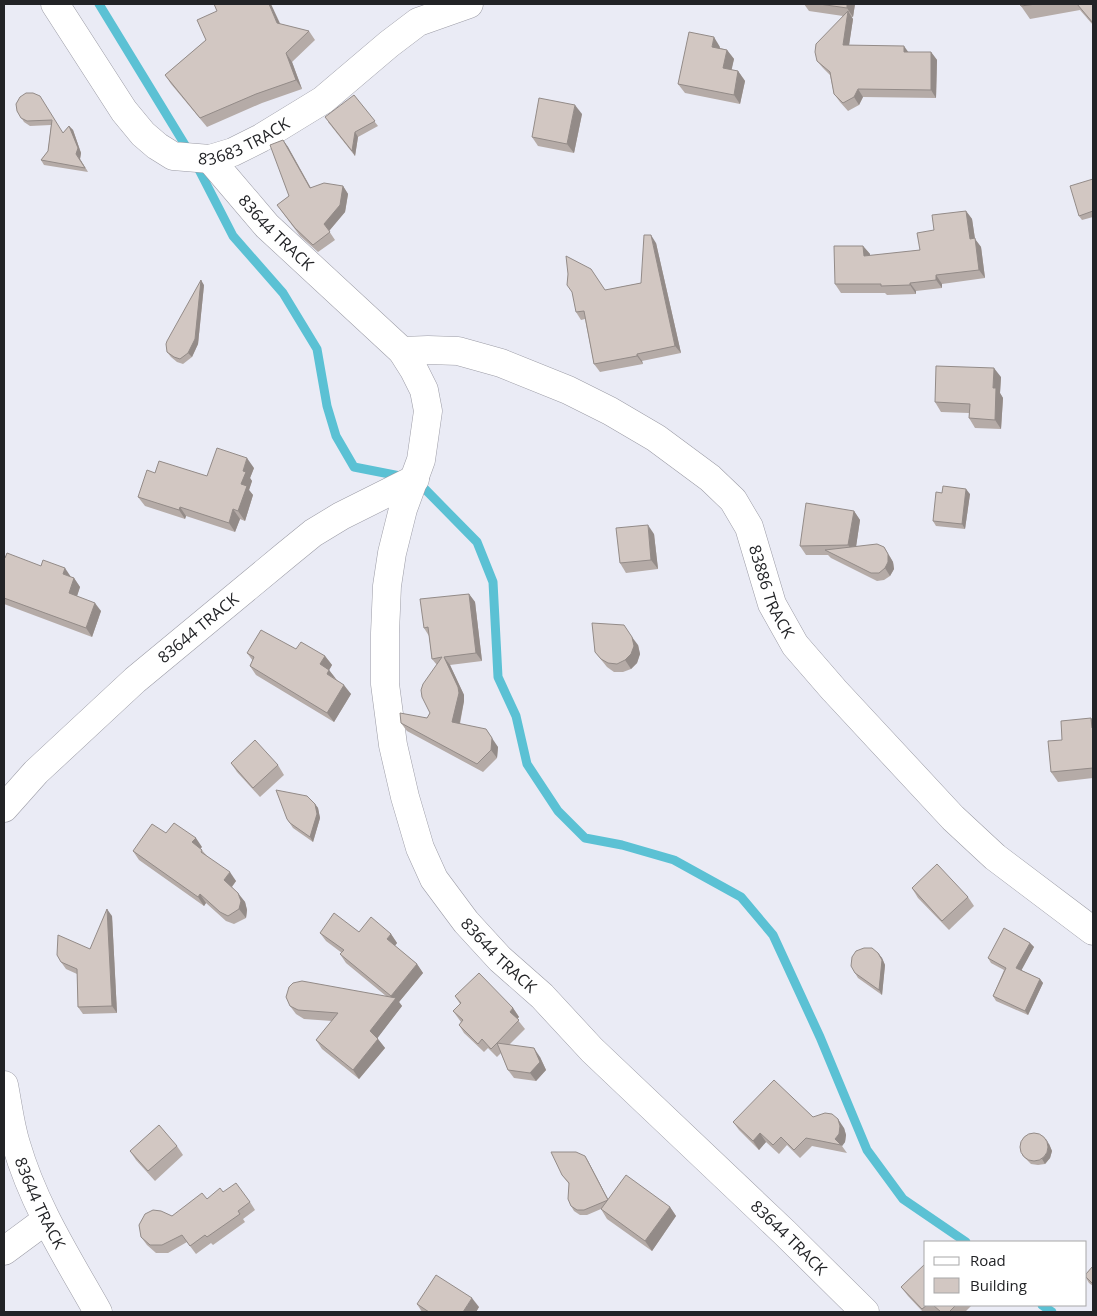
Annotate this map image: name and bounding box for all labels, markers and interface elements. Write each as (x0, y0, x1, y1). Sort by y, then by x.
street label: 83683 TRACK (197, 112, 294, 170)
street label: 83644 TRACK (234, 190, 319, 275)
street label: 83886 TRACK (744, 542, 800, 642)
street label: 83644 TRACK (153, 588, 243, 668)
street label: 83644 TRACK (456, 913, 542, 998)
street label: 83644 TRACK (10, 1154, 71, 1253)
street label: 83644 TRACK (746, 1195, 832, 1280)
legend (924, 1241, 1087, 1306)
text: Road (970, 1250, 1006, 1270)
text: Building (970, 1275, 1027, 1295)

